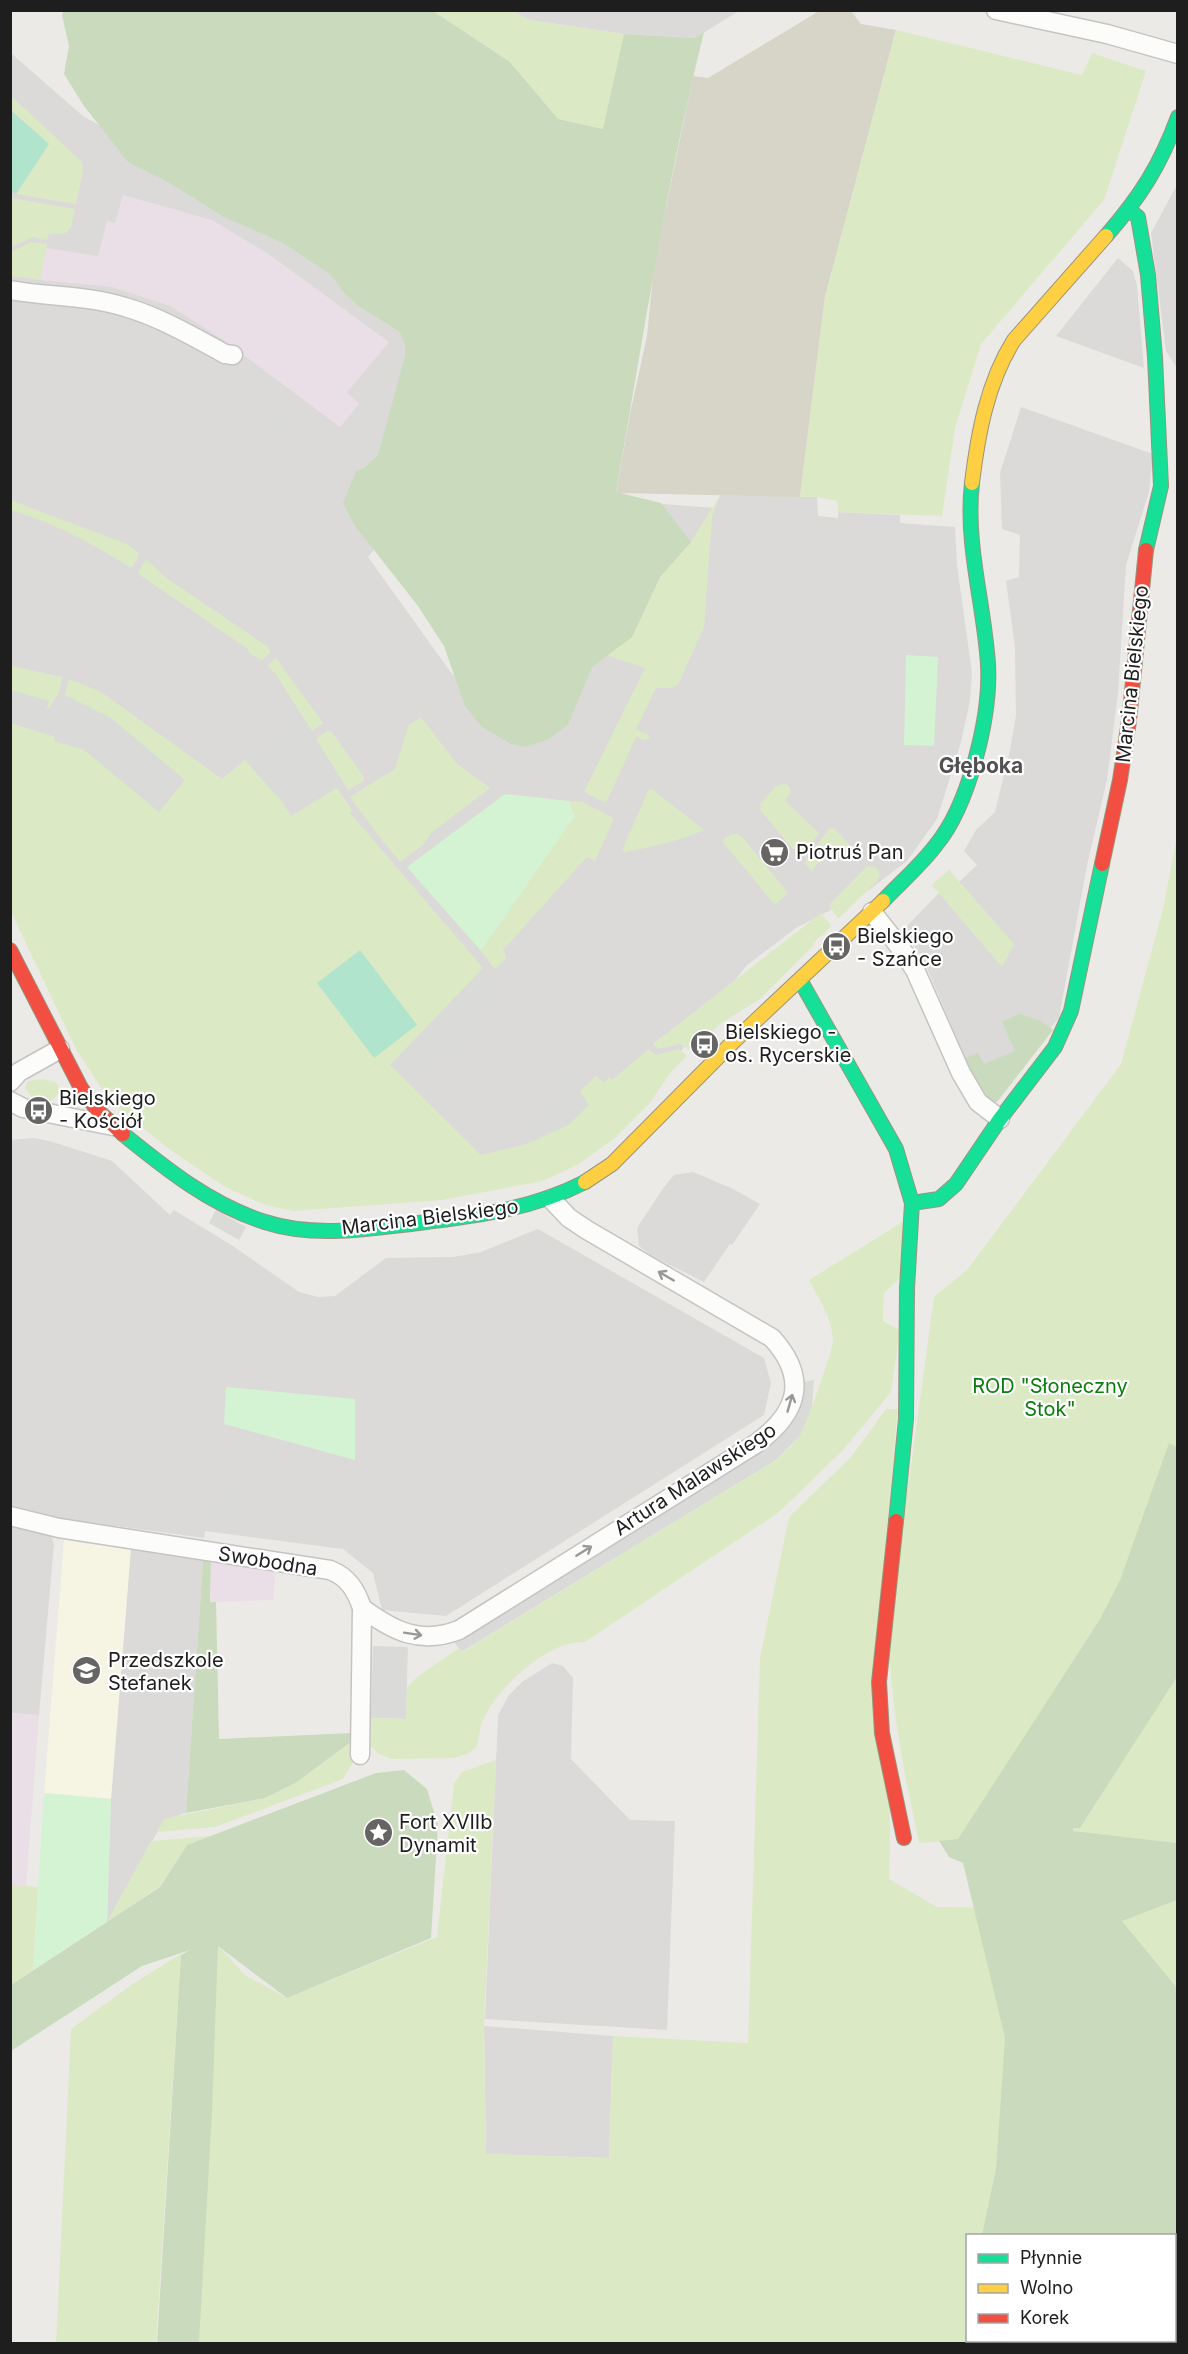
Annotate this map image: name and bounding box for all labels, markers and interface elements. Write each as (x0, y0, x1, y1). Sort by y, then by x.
street label: Marcina Bielskiego (1111, 584, 1153, 764)
district label: Głęboka (939, 753, 1023, 778)
supermarket icon: Piotruś Pan (759, 836, 791, 868)
place label: Piotruś Pan (796, 840, 904, 864)
place label: Bielskiego - Szańce (857, 924, 954, 971)
bus stop icon: Bielskiego - Szańce (820, 931, 852, 963)
place label: Bielskiego - os. Rycerskie (725, 1020, 851, 1067)
bus stop icon: Bielskiego - os. Rycerskie (688, 1028, 720, 1060)
place label: Bielskiego - Kościół (59, 1086, 156, 1133)
bus stop icon: Bielskiego - Kościół (22, 1094, 54, 1126)
street label: Marcina Bielskiego (340, 1194, 520, 1240)
one-way arrow (658, 1270, 675, 1282)
park label: ROD "Słoneczny Stok" (972, 1374, 1128, 1421)
one-way arrow (785, 1394, 796, 1413)
street label: Artura Malawskiego (609, 1418, 781, 1540)
street label: Swobodna (217, 1541, 319, 1581)
one-way arrow (575, 1544, 592, 1556)
one-way arrow (402, 1629, 422, 1640)
place label: Przedszkole Stefanek (108, 1648, 224, 1695)
school or university icon: Przedszkole Stefanek (71, 1655, 103, 1687)
place label: Fort XVIIb Dynamit (399, 1810, 492, 1857)
place icon: Fort XVIIb Dynamit (362, 1817, 394, 1849)
legend (966, 2234, 1176, 2342)
text: Płynnie (1020, 2247, 1082, 2268)
text: Wolno (1020, 2277, 1073, 2298)
text: Korek (1020, 2307, 1069, 2328)

